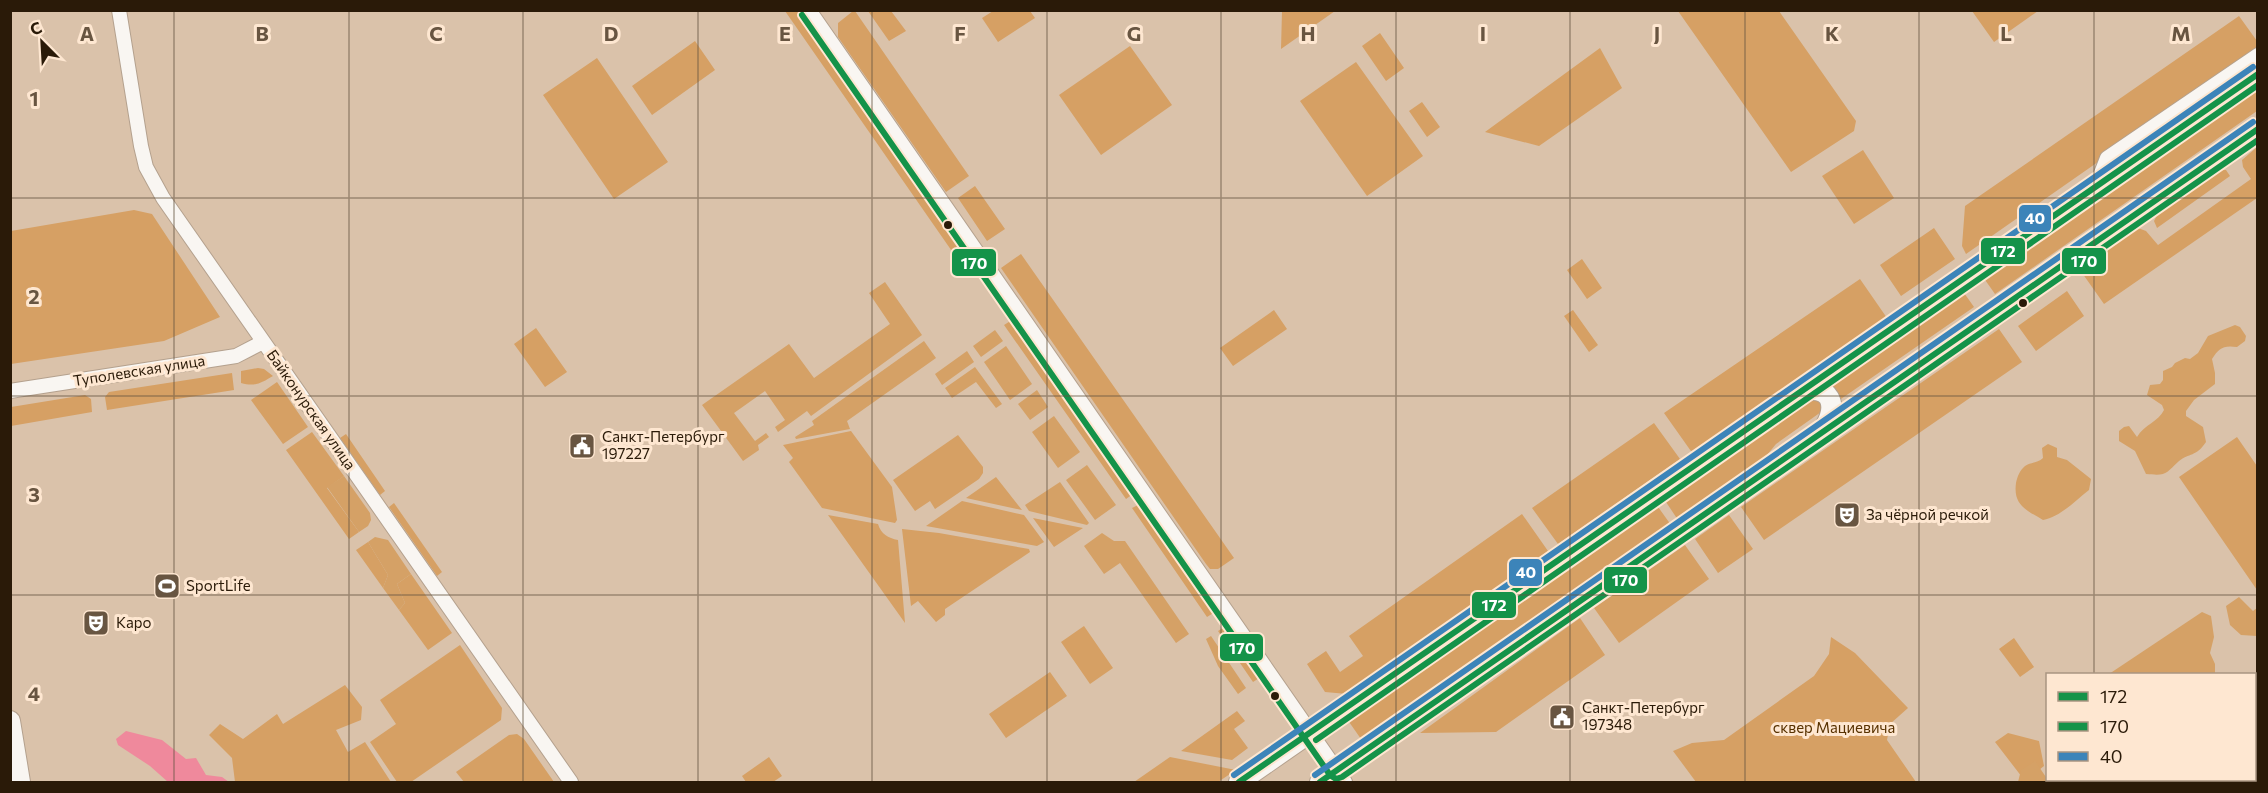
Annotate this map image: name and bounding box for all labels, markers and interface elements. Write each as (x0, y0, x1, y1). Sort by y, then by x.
north arrow (12, 12, 72, 72)
text: С (27, 17, 45, 39)
text: A (80, 21, 94, 45)
text: B (255, 21, 269, 45)
text: C (429, 21, 443, 45)
text: D (604, 21, 618, 45)
text: E (779, 21, 791, 45)
text: F (954, 21, 966, 45)
text: G (1127, 21, 1141, 45)
text: H (1301, 21, 1316, 45)
text: I (1480, 21, 1486, 45)
text: J (1654, 21, 1660, 45)
text: K (1825, 21, 1839, 45)
text: L (2000, 21, 2012, 45)
text: M (2171, 21, 2191, 45)
text: 1 (29, 86, 39, 110)
line badge: 40 (2018, 204, 2052, 233)
text: 40 (2025, 208, 2045, 227)
unlabelled marker (942, 219, 954, 231)
line badge: 172 (1980, 237, 2026, 265)
text: 172 (1990, 241, 2016, 260)
line badge: 170 (2061, 247, 2107, 275)
line badge: 170 (951, 248, 997, 277)
text: 170 (2071, 251, 2097, 270)
text: 170 (961, 253, 987, 272)
text: 2 (28, 284, 40, 308)
unlabelled marker (2017, 297, 2029, 309)
street label: Байконурская улица (264, 346, 360, 473)
street label: Туполевская улица (72, 351, 206, 389)
place label: Санкт-Петербург 197227 (602, 427, 725, 462)
public building icon: Санкт-Петербург 197227 (567, 431, 597, 461)
text: 3 (28, 482, 40, 506)
theatre icon: За чёрной речкой (1832, 500, 1862, 530)
place label: За чёрной речкой (1866, 505, 1989, 523)
line badge: 40 (1508, 558, 1543, 587)
text: 40 (1516, 562, 1536, 581)
line badge: 170 (1603, 566, 1648, 594)
text: 170 (1612, 570, 1638, 589)
sports icon: SportLife (152, 571, 182, 601)
place label: SportLife (186, 576, 251, 594)
line badge: 172 (1471, 591, 1517, 619)
text: 172 (1481, 595, 1507, 614)
theatre icon: Каро (81, 608, 111, 638)
place label: Каро (116, 613, 152, 631)
line badge: 170 (1219, 633, 1264, 662)
text: 170 (1229, 638, 1255, 657)
legend (2046, 673, 2256, 781)
text: 4 (28, 681, 40, 705)
text: 172 (2100, 685, 2127, 707)
unlabelled marker (1269, 690, 1281, 702)
place label: Санкт-Петербург 197348 (1582, 698, 1705, 733)
public building icon: Санкт-Петербург 197348 (1547, 702, 1577, 732)
text: 170 (2100, 715, 2129, 737)
park label: сквер Мациевича (1773, 718, 1895, 736)
text: 40 (2100, 745, 2123, 767)

